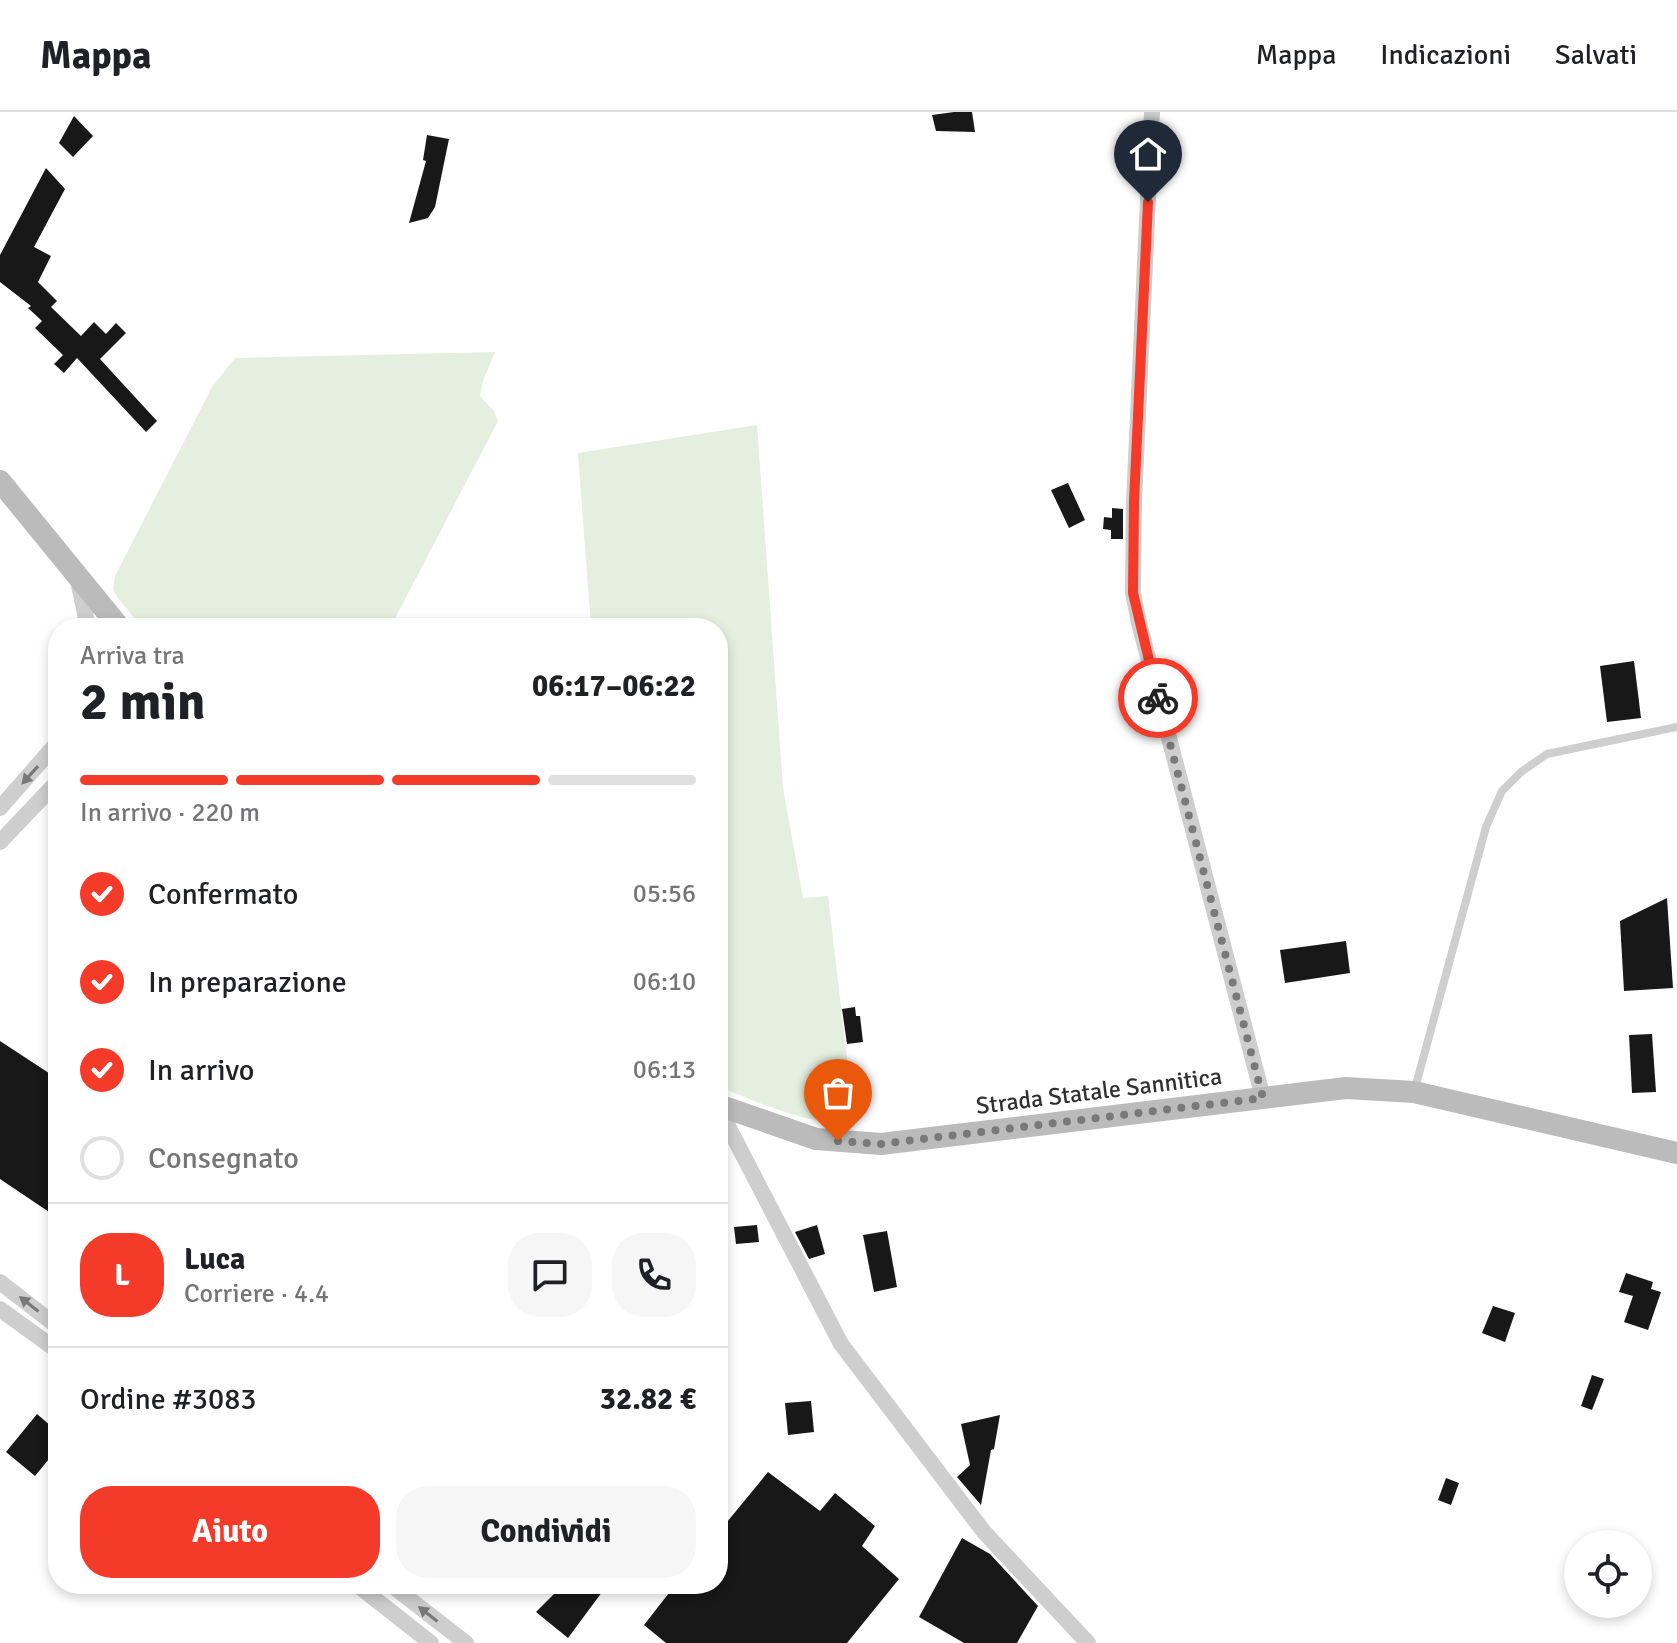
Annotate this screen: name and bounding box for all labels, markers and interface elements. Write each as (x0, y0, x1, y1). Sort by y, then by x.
text: Mappa (40, 32, 152, 79)
text: Mappa (1256, 38, 1336, 72)
text: Indicazioni (1380, 38, 1511, 72)
text: Salvati (1555, 38, 1637, 72)
pin (1114, 120, 1182, 202)
icon: home (1126, 132, 1170, 176)
text: Arriva tra (80, 640, 185, 672)
courier (1118, 658, 1198, 738)
text: 06:17–06:22 (532, 668, 696, 705)
text: 2 min (80, 670, 206, 734)
icon: bike (1136, 676, 1180, 720)
one-way arrow (21, 766, 39, 785)
text: In arrivo · 220 m (80, 797, 260, 829)
icon: check (80, 872, 124, 916)
text: Confermato (148, 876, 298, 913)
text: 05:56 (633, 878, 696, 910)
icon: check (80, 960, 124, 1004)
text: In preparazione (148, 964, 347, 1001)
text: 06:10 (633, 966, 696, 998)
icon: check (80, 1048, 124, 1092)
text: In arrivo (148, 1052, 254, 1089)
text: 06:13 (633, 1054, 696, 1086)
pin (804, 1059, 872, 1141)
street label: Strada Statale Sannitica (974, 1061, 1224, 1121)
icon: bag (816, 1071, 860, 1115)
text: Consegnato (148, 1140, 299, 1177)
button: chat (508, 1233, 592, 1317)
button: phone (612, 1233, 696, 1317)
text: Luca (184, 1241, 245, 1278)
text: L (114, 1257, 130, 1294)
text: Corriere · 4.4 (184, 1278, 329, 1310)
one-way arrow (19, 1297, 39, 1313)
text: Ordine #3083 (80, 1381, 257, 1418)
text: 32.82 € (600, 1381, 696, 1418)
button: Aiuto (80, 1486, 380, 1578)
button: Condividi (396, 1486, 696, 1578)
map controls (1564, 1530, 1652, 1618)
button: locate (1564, 1530, 1652, 1618)
one-way arrow (417, 1606, 438, 1622)

